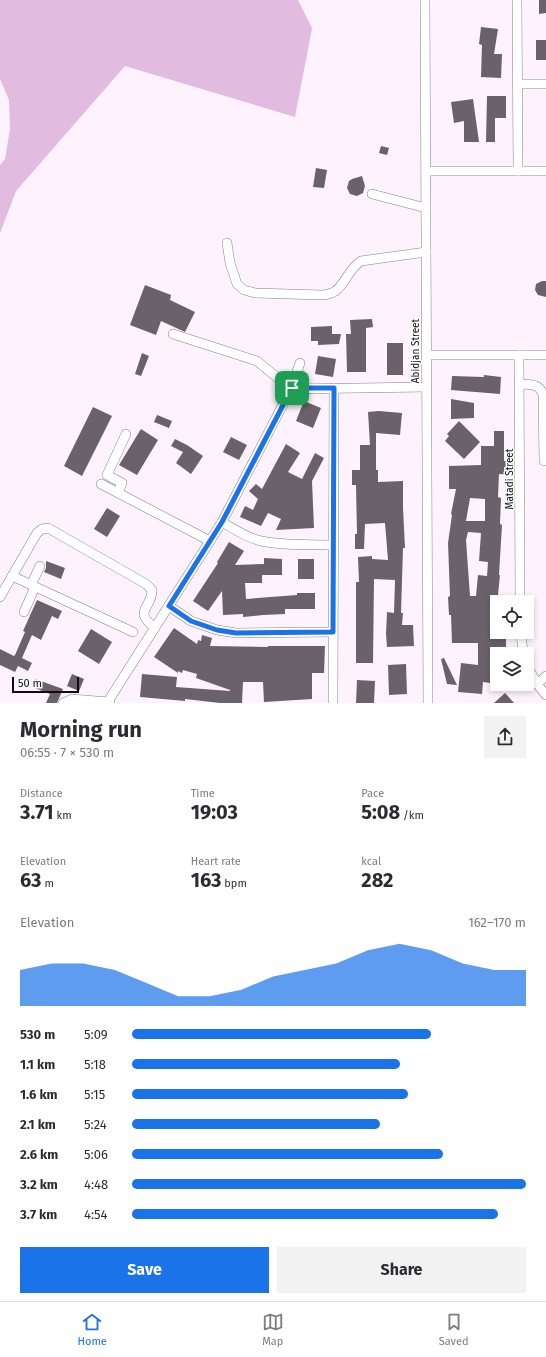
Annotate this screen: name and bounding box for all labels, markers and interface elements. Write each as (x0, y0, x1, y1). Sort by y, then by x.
street label: Abidjan Street (410, 318, 422, 383)
pin (275, 371, 309, 405)
icon: arrive (281, 377, 303, 399)
street label: Matadi Street (504, 448, 516, 509)
map controls (490, 595, 534, 691)
button: locate (490, 595, 534, 639)
button: layers (490, 647, 534, 691)
scale bar (12, 675, 79, 694)
text: 50 m (18, 677, 42, 690)
text: Morning run (20, 716, 142, 743)
button: share (484, 716, 526, 758)
text: 06:55 · 7 × 530 m (20, 745, 114, 760)
text: Distance (20, 787, 63, 800)
text: Time (191, 787, 215, 800)
text: Pace (361, 787, 384, 800)
text: 3.71 (20, 800, 54, 824)
text: 19:03 (191, 800, 238, 824)
text: 5:08 (361, 800, 400, 824)
text: km (54, 809, 72, 822)
text: /km (400, 809, 424, 822)
text: Elevation (20, 855, 66, 868)
text: Heart rate (191, 855, 241, 868)
text: kcal (361, 855, 381, 868)
text: 63 (20, 868, 41, 892)
text: 163 (191, 868, 221, 892)
text: 282 (361, 868, 393, 892)
text: m (41, 877, 54, 890)
text: bpm (221, 877, 247, 890)
text: Elevation (20, 915, 74, 930)
text: 162–170 m (468, 915, 526, 930)
text: 530 m (20, 1027, 55, 1042)
text: 5:09 (84, 1027, 108, 1042)
text: 1.1 km (20, 1057, 55, 1072)
text: 5:18 (84, 1057, 106, 1072)
text: 1.6 km (20, 1087, 58, 1102)
text: 5:15 (84, 1087, 105, 1102)
text: 2.1 km (20, 1117, 56, 1132)
text: 5:24 (84, 1117, 107, 1132)
text: 2.6 km (20, 1147, 58, 1162)
text: 5:06 (84, 1147, 108, 1162)
text: 3.2 km (20, 1177, 58, 1192)
text: 4:48 (84, 1177, 108, 1192)
text: 3.7 km (20, 1207, 57, 1222)
text: 4:54 (84, 1207, 108, 1222)
button: Save (20, 1247, 269, 1293)
button: Share (277, 1247, 526, 1293)
tab: Home (77, 1311, 107, 1348)
tab: Map (262, 1311, 284, 1348)
tab: Saved (439, 1311, 469, 1348)

